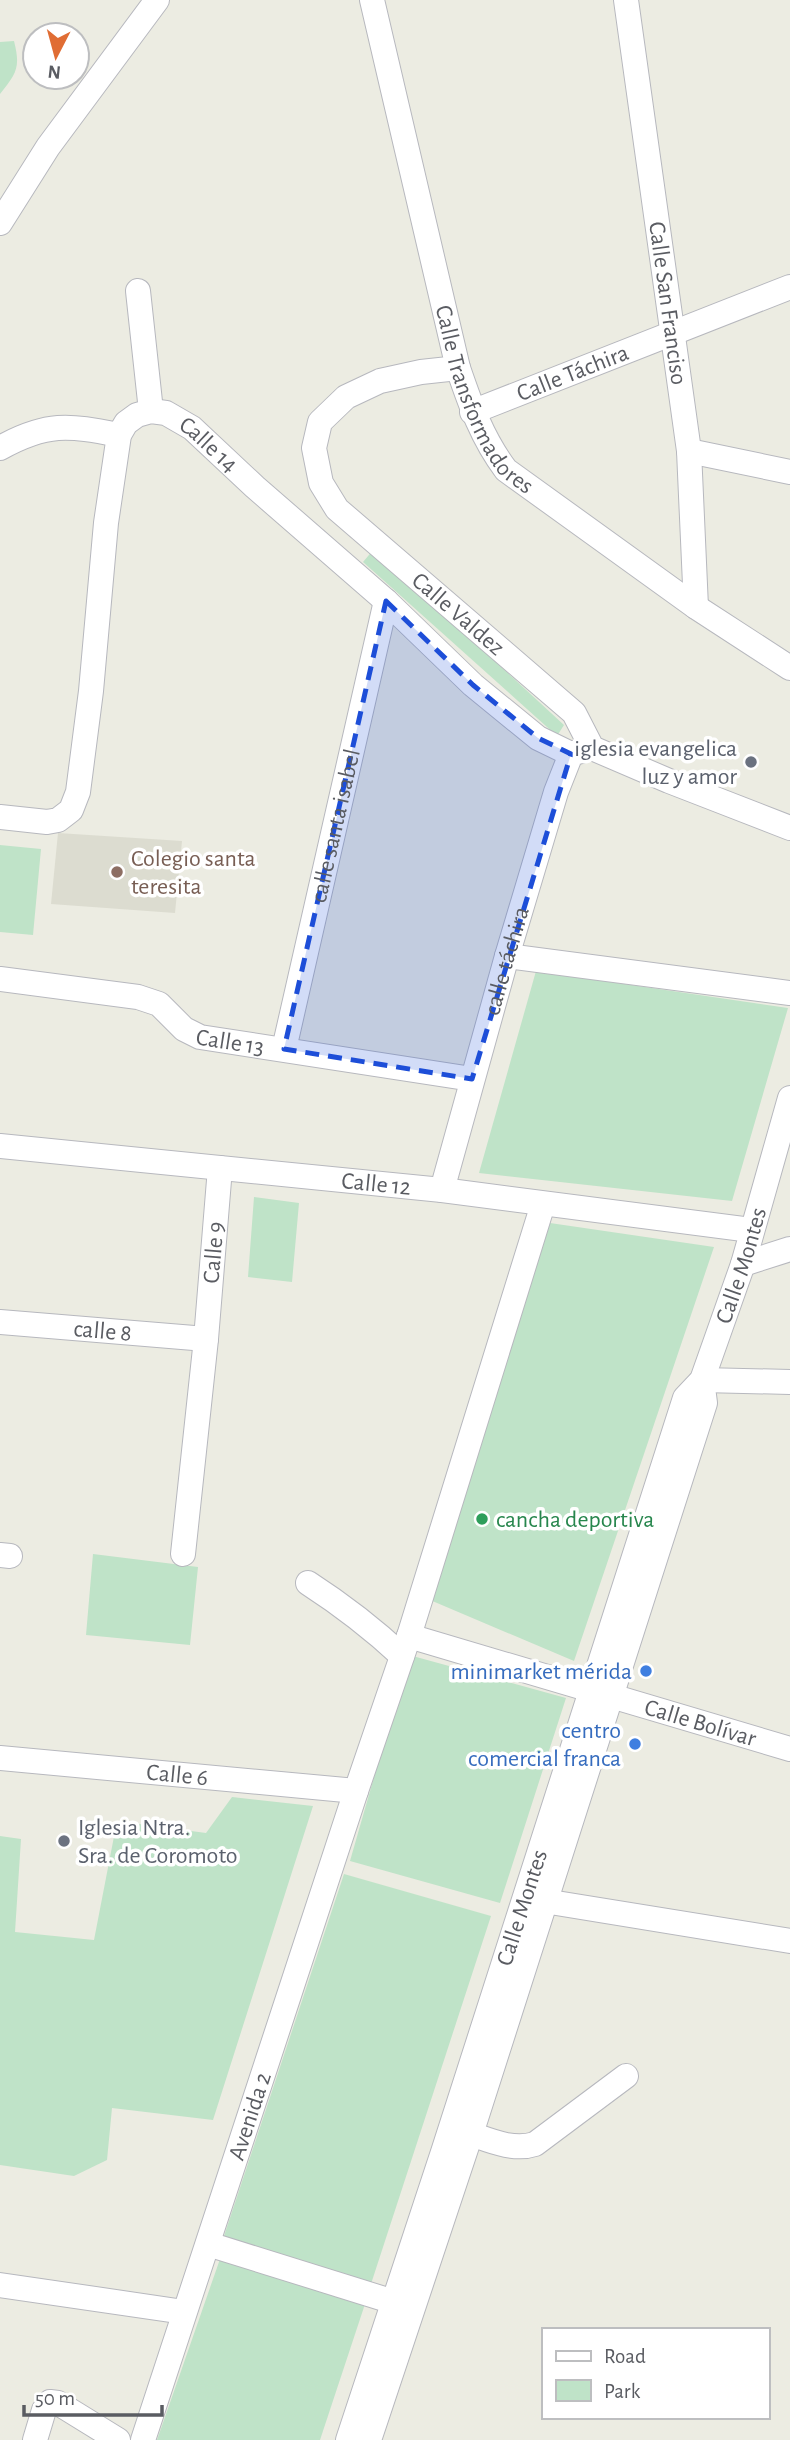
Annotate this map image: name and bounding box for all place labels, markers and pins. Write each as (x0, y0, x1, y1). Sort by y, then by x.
place label: iglesia evangelica luz y amor (574, 737, 737, 789)
marker: iglesia evangelica luz y amor (743, 754, 759, 770)
place label: Colegio santa teresita (131, 847, 256, 899)
marker: Colegio santa teresita (109, 864, 125, 880)
place label: cancha deportiva (496, 1508, 654, 1532)
marker: cancha deportiva (474, 1511, 490, 1527)
place label: minimarket mérida (450, 1660, 632, 1684)
marker: minimarket mérida (638, 1663, 654, 1679)
place label: centro comercial franca (468, 1719, 621, 1771)
marker: centro comercial franca (627, 1736, 643, 1752)
place label: Iglesia Ntra. Sra. de Coromoto (78, 1816, 238, 1868)
marker: Iglesia Ntra. Sra. de Coromoto (56, 1833, 72, 1849)

